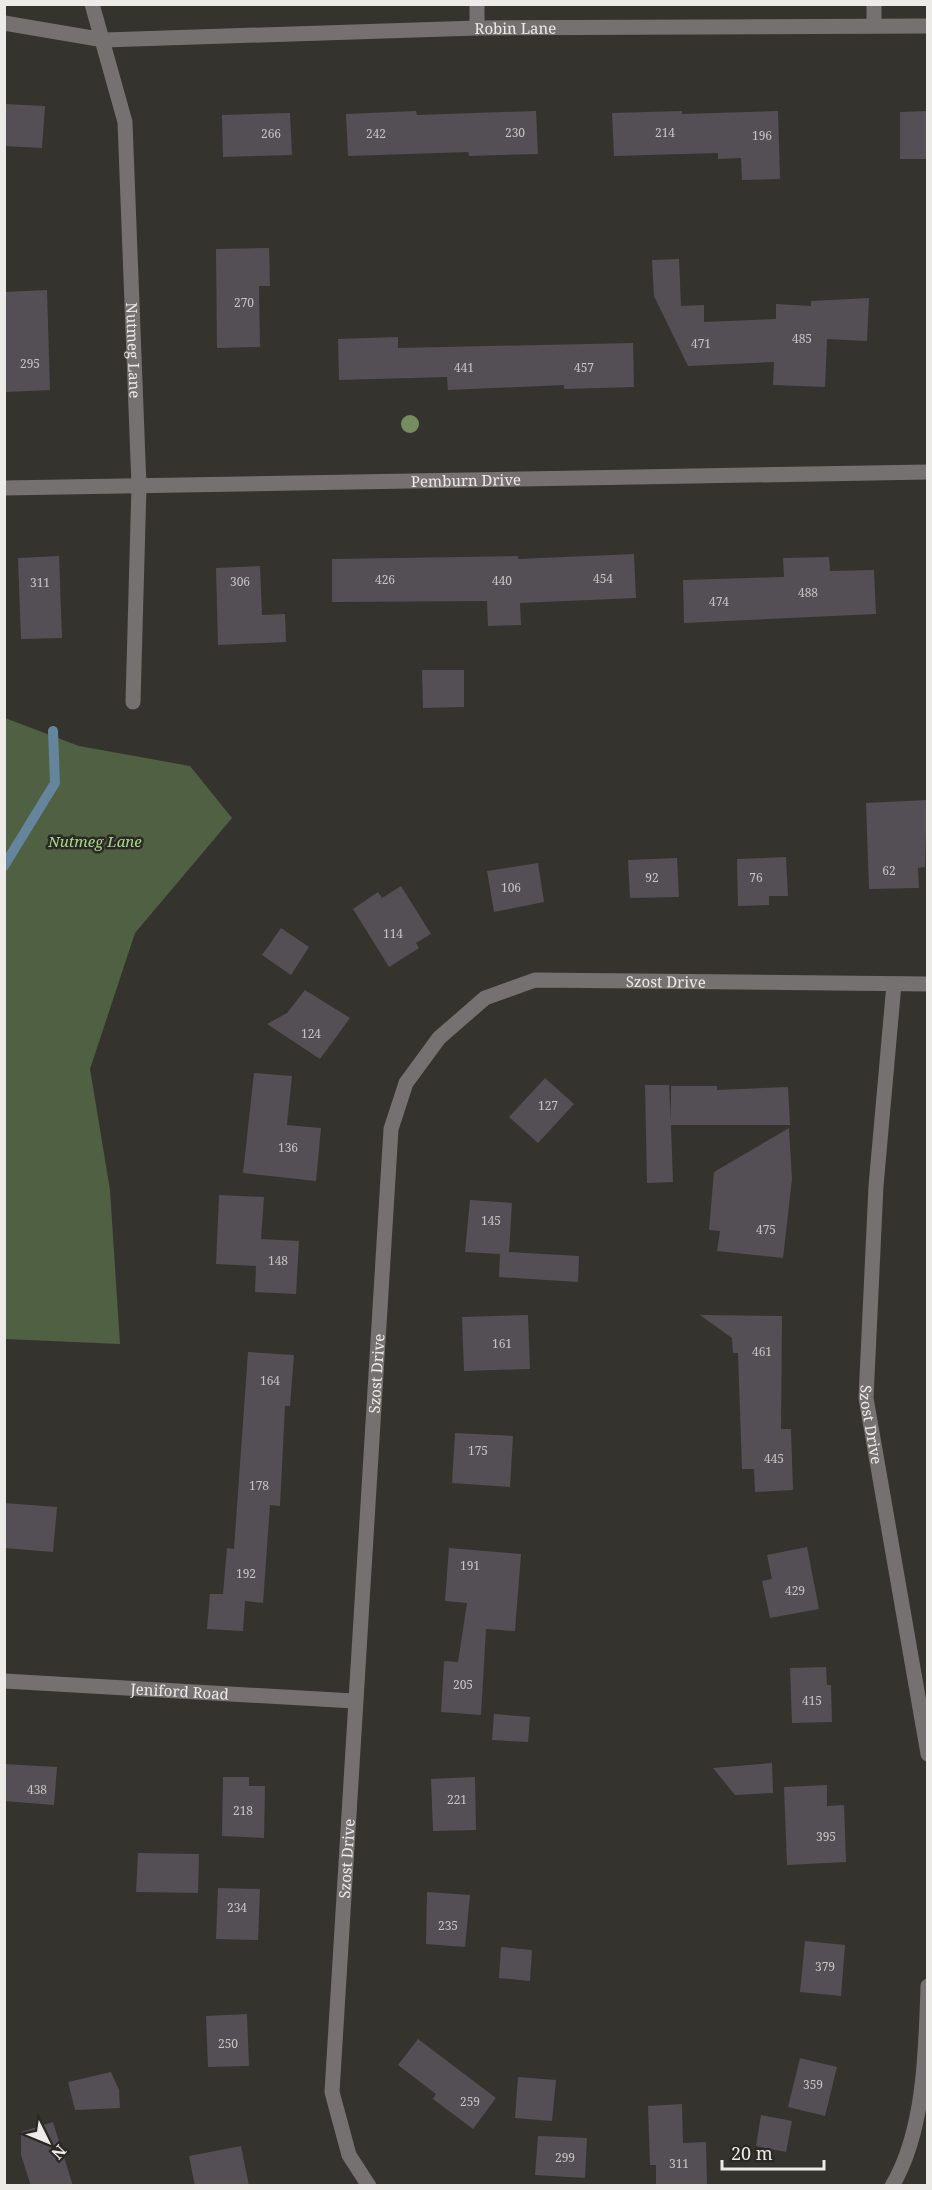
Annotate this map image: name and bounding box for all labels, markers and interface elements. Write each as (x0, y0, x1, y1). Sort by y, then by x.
street label: Robin Lane (474, 18, 556, 38)
house number: 230 (505, 124, 525, 141)
house number: 214 (655, 124, 675, 141)
house number: 266 (261, 125, 281, 142)
house number: 242 (366, 125, 386, 142)
house number: 196 (752, 127, 772, 144)
house number: 270 (234, 294, 254, 311)
street label: Nutmeg Lane (122, 302, 146, 399)
house number: 485 (792, 330, 812, 347)
house number: 471 (691, 335, 711, 352)
house number: 295 (20, 355, 40, 372)
house number: 441 (454, 359, 474, 376)
house number: 457 (574, 359, 594, 376)
street label: Pemburn Drive (411, 469, 521, 491)
house number: 454 (593, 570, 613, 587)
house number: 426 (375, 571, 395, 588)
house number: 440 (492, 572, 512, 589)
house number: 306 (230, 573, 250, 590)
house number: 311 (30, 574, 50, 591)
house number: 488 (798, 584, 818, 601)
house number: 474 (709, 593, 729, 610)
park label: Nutmeg Lane (47, 831, 142, 851)
house number: 62 (882, 862, 896, 879)
house number: 92 (645, 869, 659, 886)
house number: 76 (749, 869, 763, 886)
house number: 106 (501, 879, 521, 896)
house number: 114 (383, 925, 403, 942)
street label: Szost Drive (626, 971, 706, 992)
house number: 124 (301, 1025, 321, 1042)
house number: 127 (538, 1097, 558, 1114)
house number: 136 (278, 1139, 298, 1156)
house number: 145 (481, 1212, 501, 1229)
house number: 475 (756, 1221, 776, 1238)
house number: 148 (268, 1252, 288, 1269)
street label: Szost Drive (364, 1333, 388, 1414)
house number: 161 (492, 1335, 512, 1352)
house number: 461 (752, 1343, 772, 1360)
house number: 164 (260, 1372, 280, 1389)
street label: Szost Drive (856, 1385, 887, 1466)
house number: 175 (468, 1442, 488, 1459)
house number: 445 (764, 1450, 784, 1467)
house number: 178 (249, 1477, 269, 1494)
house number: 191 (460, 1557, 480, 1574)
house number: 192 (236, 1565, 256, 1582)
house number: 429 (785, 1582, 805, 1599)
house number: 205 (453, 1676, 473, 1693)
street label: Jeniford Road (129, 1678, 229, 1704)
house number: 415 (802, 1692, 822, 1709)
house number: 438 (27, 1781, 47, 1798)
house number: 221 (447, 1791, 467, 1808)
house number: 218 (233, 1802, 253, 1819)
street label: Szost Drive (334, 1818, 359, 1899)
house number: 395 (816, 1828, 836, 1845)
house number: 234 (227, 1899, 247, 1916)
house number: 235 (438, 1917, 458, 1934)
house number: 379 (815, 1958, 835, 1975)
house number: 250 (218, 2035, 238, 2052)
house number: 359 (803, 2076, 823, 2093)
house number: 259 (460, 2093, 480, 2110)
north arrow (18, 2112, 78, 2172)
scale bar (722, 2133, 824, 2171)
text: N (46, 2140, 71, 2165)
text: 20 m (731, 2141, 773, 2165)
house number: 299 (555, 2149, 575, 2166)
house number: 311 (669, 2155, 689, 2172)

